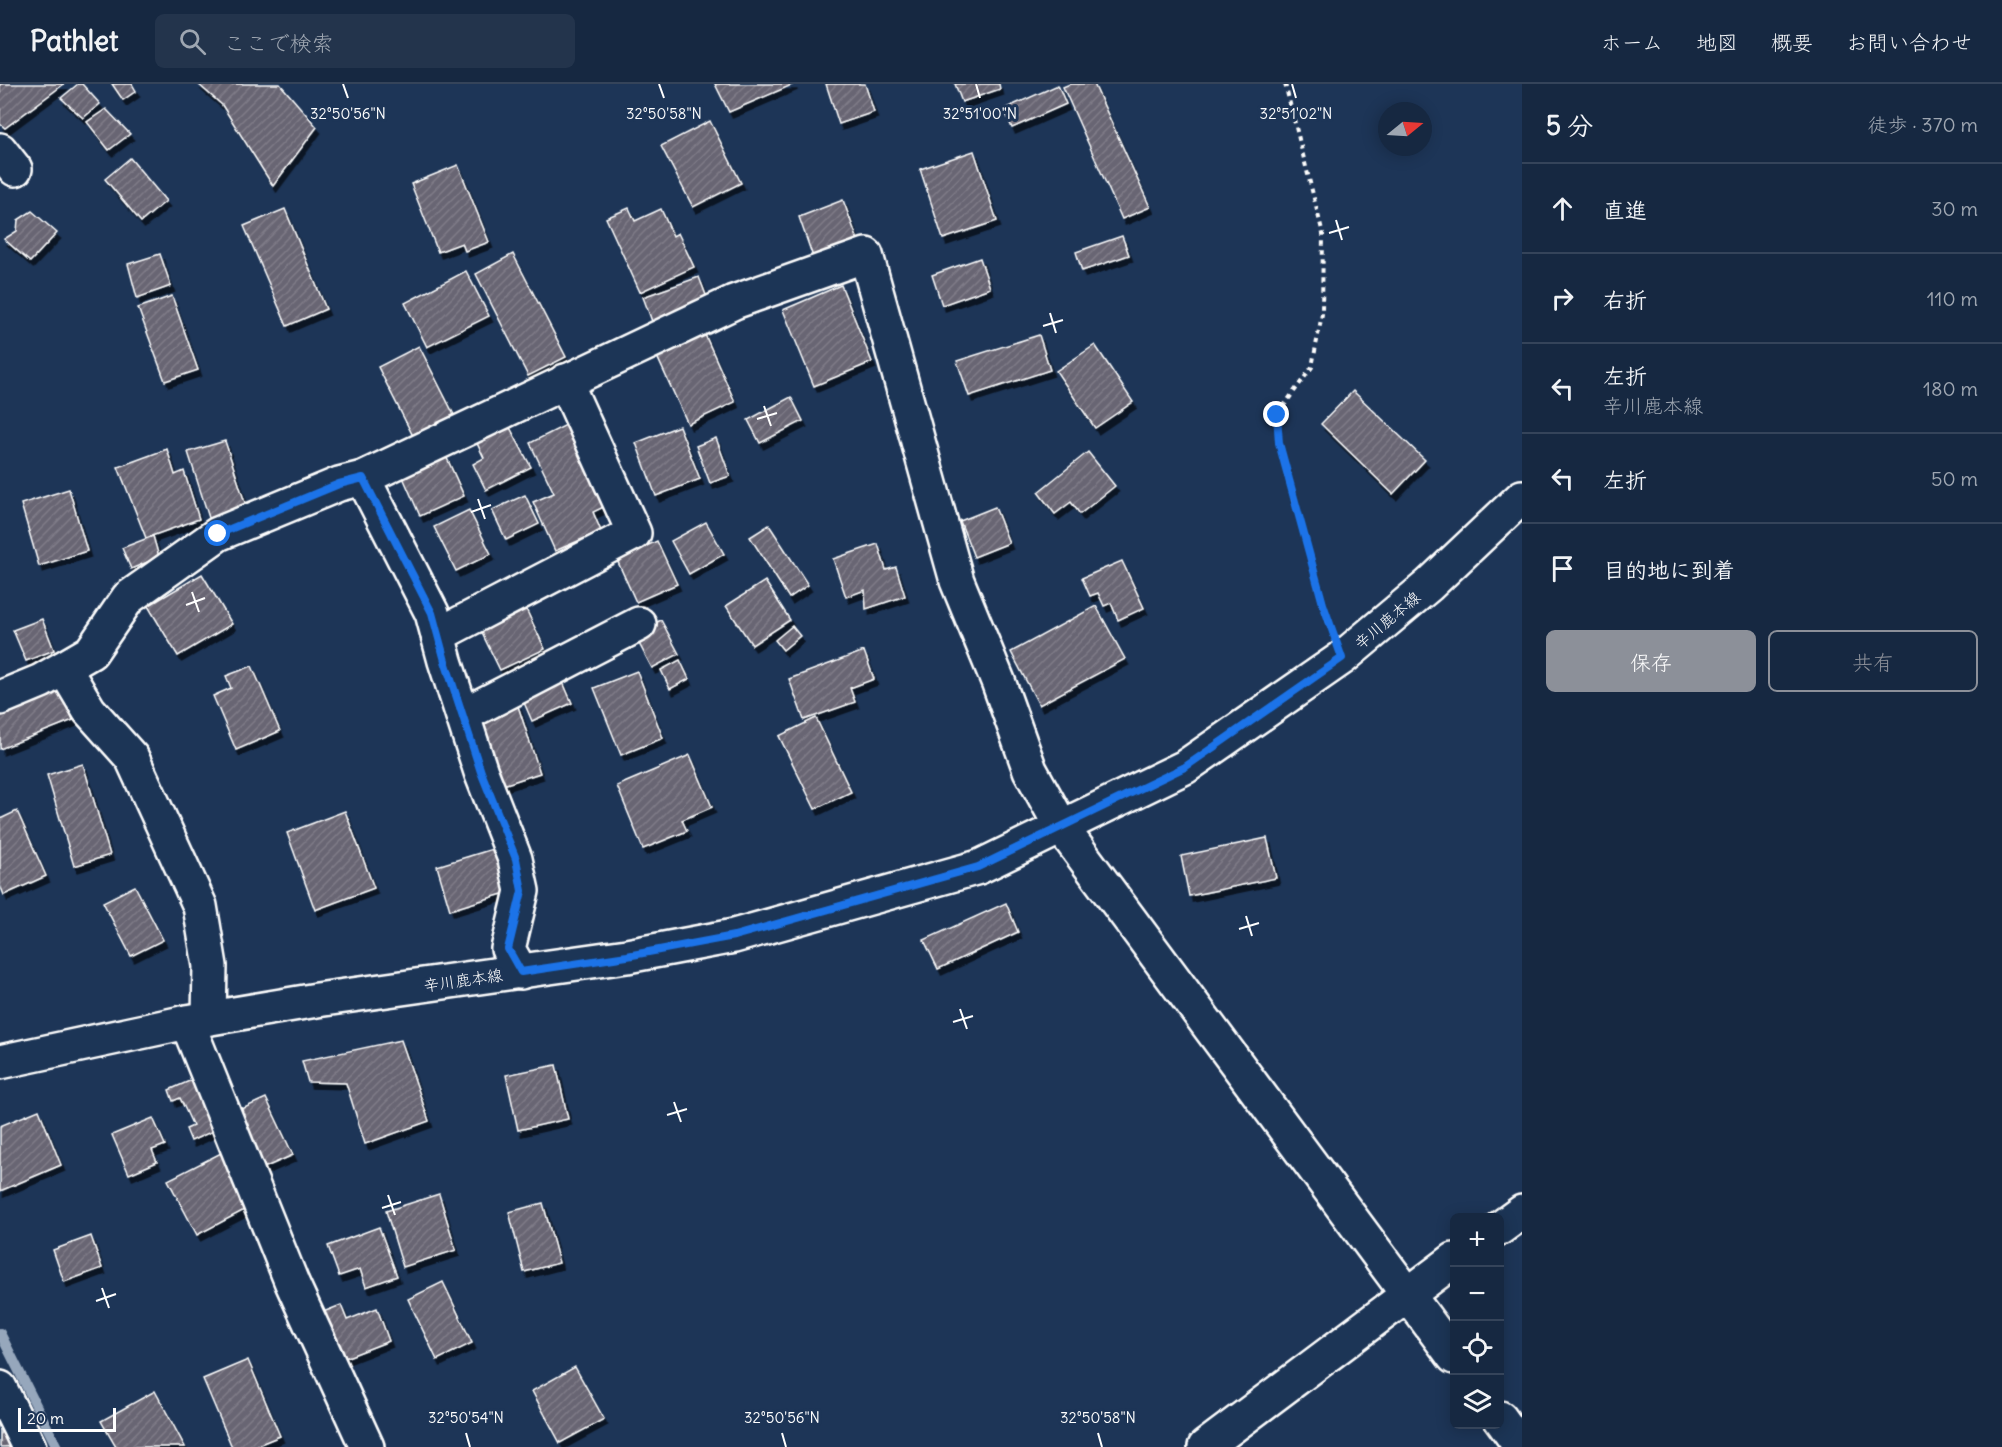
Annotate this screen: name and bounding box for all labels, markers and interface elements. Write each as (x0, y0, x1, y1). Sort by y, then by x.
search box (155, 14, 575, 68)
text: Pathlet (30, 23, 119, 59)
icon: search (176, 25, 209, 58)
text: ここで検索 (224, 29, 334, 57)
text: ホーム (1601, 29, 1663, 56)
text: 地図 (1696, 29, 1738, 56)
text: 概要 (1771, 29, 1813, 56)
text: お問い合わせ (1846, 29, 1972, 56)
north arrow (1378, 102, 1432, 156)
text: 32°50'56"N (310, 104, 386, 123)
text: 32°50'58"N (626, 104, 702, 123)
text: 32°51'00"N (943, 104, 1017, 123)
text: 32°51'02"N (1260, 104, 1332, 123)
text: 5 分 (1546, 109, 1593, 142)
text: 徒歩 · 370 m (1867, 112, 1978, 137)
icon: ahead (1546, 192, 1579, 225)
text: 直進 (1603, 196, 1647, 224)
text: 30 m (1931, 196, 1978, 221)
icon: right (1546, 282, 1579, 315)
text: 右折 (1603, 286, 1647, 314)
text: 110 m (1927, 286, 1978, 311)
text: 左折 (1603, 362, 1647, 390)
icon: left (1546, 372, 1579, 405)
text: 180 m (1923, 376, 1978, 401)
text: 辛川鹿本線 (1603, 393, 1703, 418)
route end (1263, 401, 1289, 427)
icon: left (1546, 462, 1579, 495)
text: 左折 (1603, 466, 1647, 494)
text: 50 m (1931, 466, 1978, 491)
route start (204, 520, 230, 546)
icon: arrive (1546, 552, 1579, 585)
text: 目的地に到着 (1603, 556, 1735, 584)
street label: 辛川鹿本線 (1350, 587, 1424, 653)
button: 保存 (1546, 630, 1756, 692)
button: 共有 (1768, 630, 1978, 692)
street label: 辛川鹿本線 (422, 965, 504, 995)
map controls (1450, 1213, 1504, 1429)
button: + (1450, 1213, 1504, 1267)
button: − (1450, 1267, 1504, 1321)
button: locate (1450, 1321, 1504, 1375)
button: layers (1450, 1375, 1504, 1429)
scale bar (18, 1405, 116, 1432)
text: 20 m (27, 1408, 64, 1428)
text: 32°50'54"N (428, 1408, 504, 1427)
text: 32°50'56"N (744, 1408, 820, 1427)
text: 32°50'58"N (1060, 1408, 1136, 1427)

